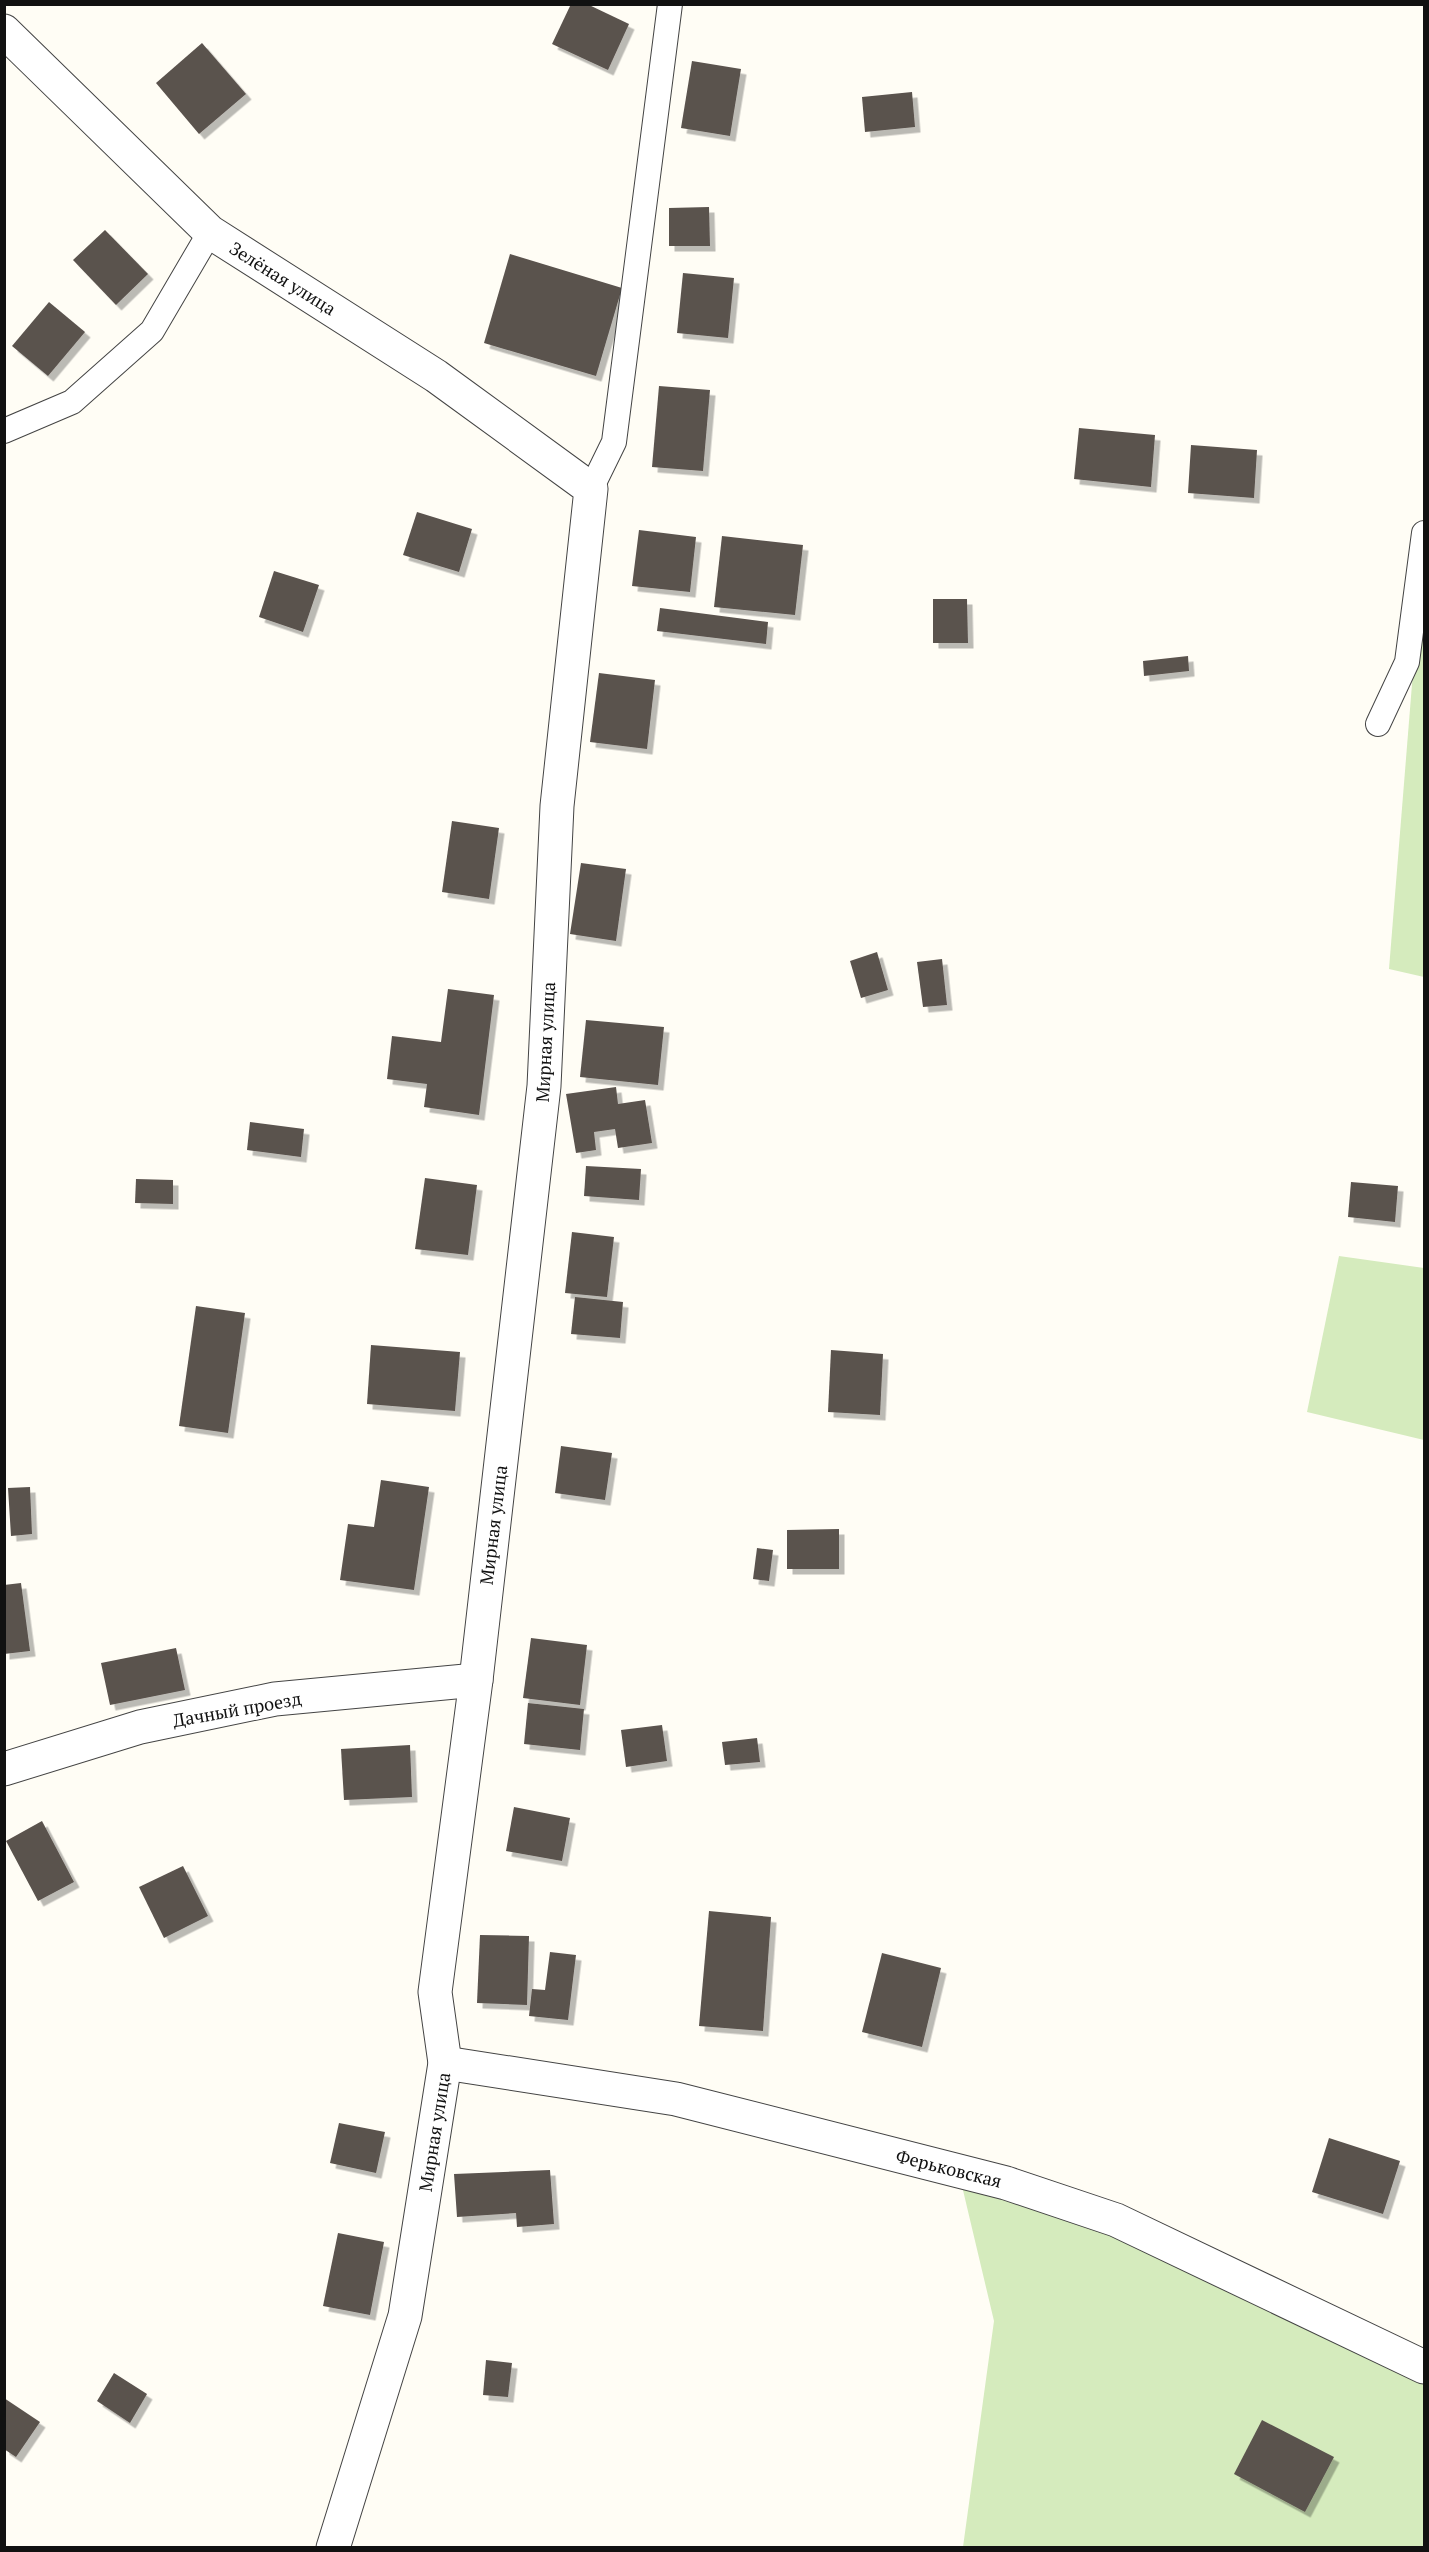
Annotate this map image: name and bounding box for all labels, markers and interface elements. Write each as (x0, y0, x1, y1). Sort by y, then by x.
street label: Зелёная улица (225, 236, 341, 320)
street label: Мирная улица (530, 981, 560, 1103)
street label: Мирная улица (474, 1464, 512, 1586)
street label: Дачный проезд (171, 1686, 303, 1732)
street label: Мирная улица (413, 2071, 455, 2193)
street label: Ферьковская (894, 2143, 1004, 2193)

